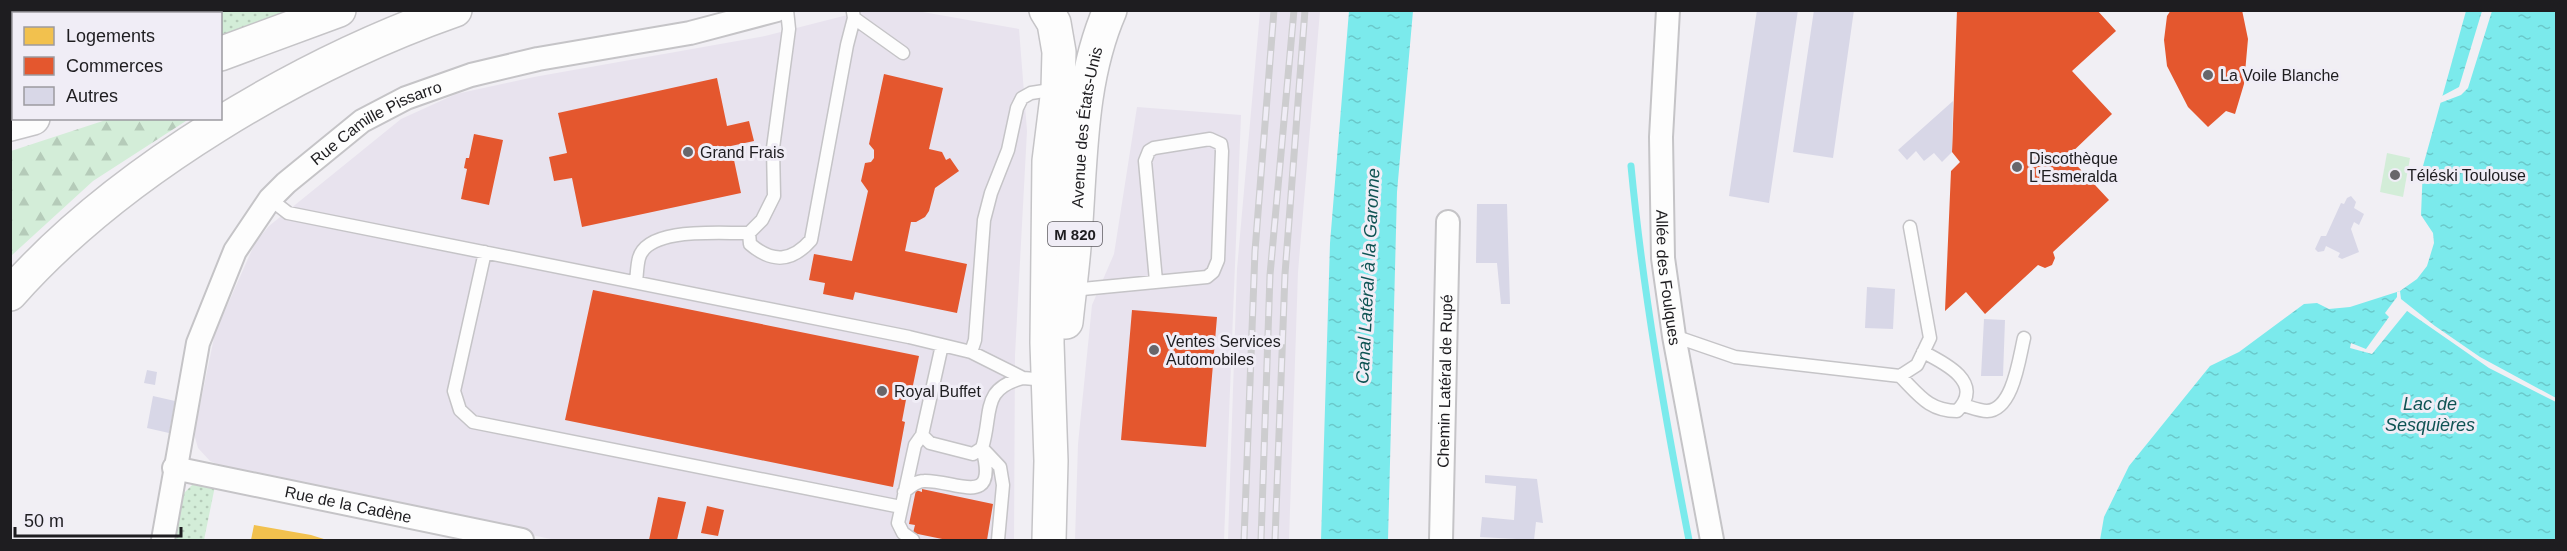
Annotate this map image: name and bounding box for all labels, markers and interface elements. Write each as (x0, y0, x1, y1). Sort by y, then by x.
legend (12, 12, 222, 120)
text: Logements (66, 26, 155, 46)
street label: Avenue des États-Unis (1068, 45, 1105, 208)
text: Commerces (66, 56, 163, 76)
place label: La Voile Blanche (2220, 67, 2339, 84)
marker: La Voile Blanche (2201, 68, 2215, 82)
street label: Rue Camille Pissarro (307, 78, 444, 168)
text: Autres (66, 86, 118, 106)
place label: Grand Frais (700, 144, 784, 161)
marker: Grand Frais (681, 145, 695, 159)
place label: Discothèque L'Esmeralda (2029, 150, 2118, 185)
marker: Discothèque L'Esmeralda (2010, 160, 2024, 174)
place label: Téléski Toulouse (2407, 167, 2526, 184)
water label: Canal Latéral à la Garonne (1352, 168, 1384, 384)
marker: Téléski Toulouse (2388, 168, 2402, 182)
street label: Allée des Foulques (1654, 210, 1684, 347)
road number: M 820 (1048, 222, 1102, 246)
street label: Chemin Latéral de Rupé (1434, 294, 1455, 468)
place label: Ventes Services Automobiles (1166, 333, 1281, 368)
marker: Ventes Services Automobiles (1147, 343, 1161, 357)
place label: Royal Buffet (894, 383, 981, 400)
marker: Royal Buffet (875, 384, 889, 398)
water label: Lac de Sesquières (2385, 394, 2475, 435)
street label: Rue de la Cadène (283, 483, 413, 525)
scale bar (15, 500, 182, 538)
text: 50 m (24, 511, 64, 531)

